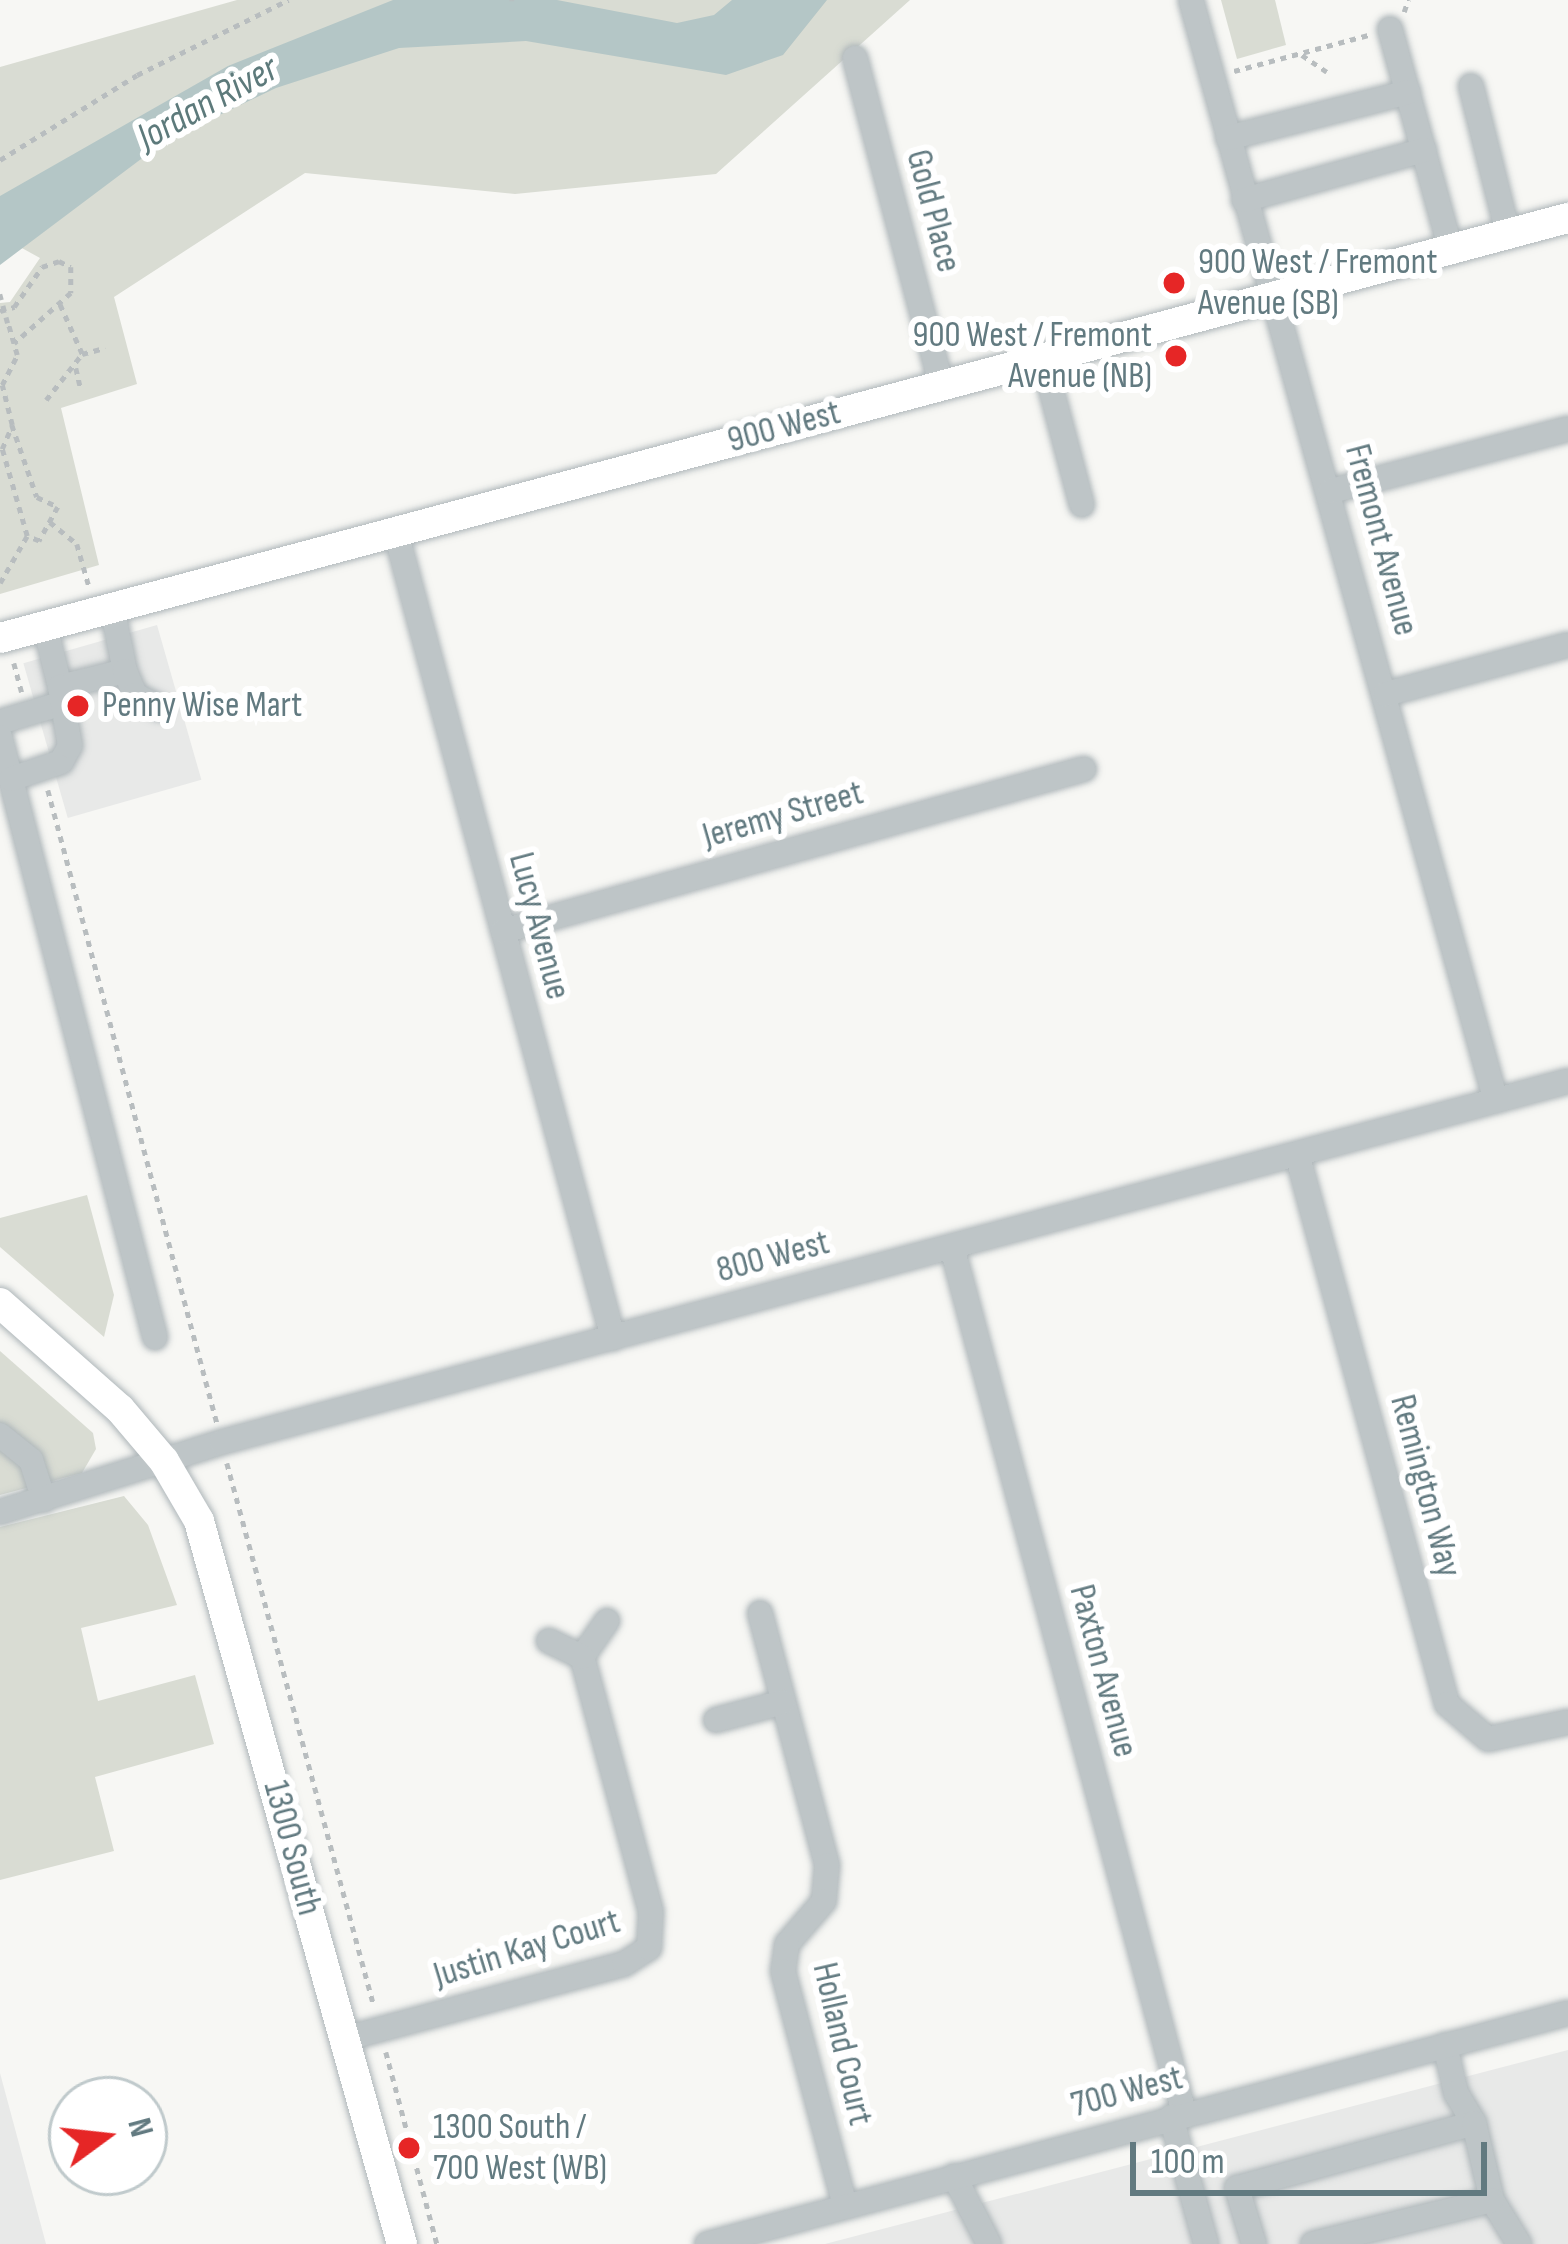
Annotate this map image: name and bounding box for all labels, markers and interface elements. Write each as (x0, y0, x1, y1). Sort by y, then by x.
water label: Jordan River (130, 46, 286, 162)
street label: Gold Place (896, 145, 970, 277)
place label: 900 West / Fremont Avenue (SB) (1198, 240, 1437, 325)
marker: 900 West / Fremont Avenue (SB) (1161, 270, 1187, 296)
place label: 900 West / Fremont Avenue (NB) (913, 313, 1152, 398)
marker: 900 West / Fremont Avenue (NB) (1163, 343, 1189, 369)
street label: 900 West (723, 391, 845, 463)
street label: Fremont Avenue (1335, 440, 1427, 640)
place label: Penny Wise Mart (102, 684, 302, 728)
marker: Penny Wise Mart (65, 693, 91, 719)
street label: Jeremy Street (698, 772, 868, 858)
street label: Lucy Avenue (499, 848, 579, 1004)
street label: 800 West (712, 1221, 834, 1293)
street label: Remington Way (1380, 1390, 1470, 1582)
street label: Paxton Avenue (1059, 1580, 1147, 1762)
street label: 1300 South (253, 1776, 331, 1920)
street label: Justin Kay Court (429, 1900, 625, 1998)
street label: Holland Court (802, 1959, 882, 2129)
street label: 700 West (1067, 2056, 1187, 2128)
north arrow (48, 2076, 168, 2196)
place label: 1300 South / 700 West (WB) (433, 2105, 607, 2190)
text: N (118, 2114, 161, 2141)
scale bar (1136, 2118, 1493, 2192)
marker: 1300 South / 700 West (WB) (396, 2135, 422, 2161)
text: 100 m (1151, 2141, 1225, 2184)

